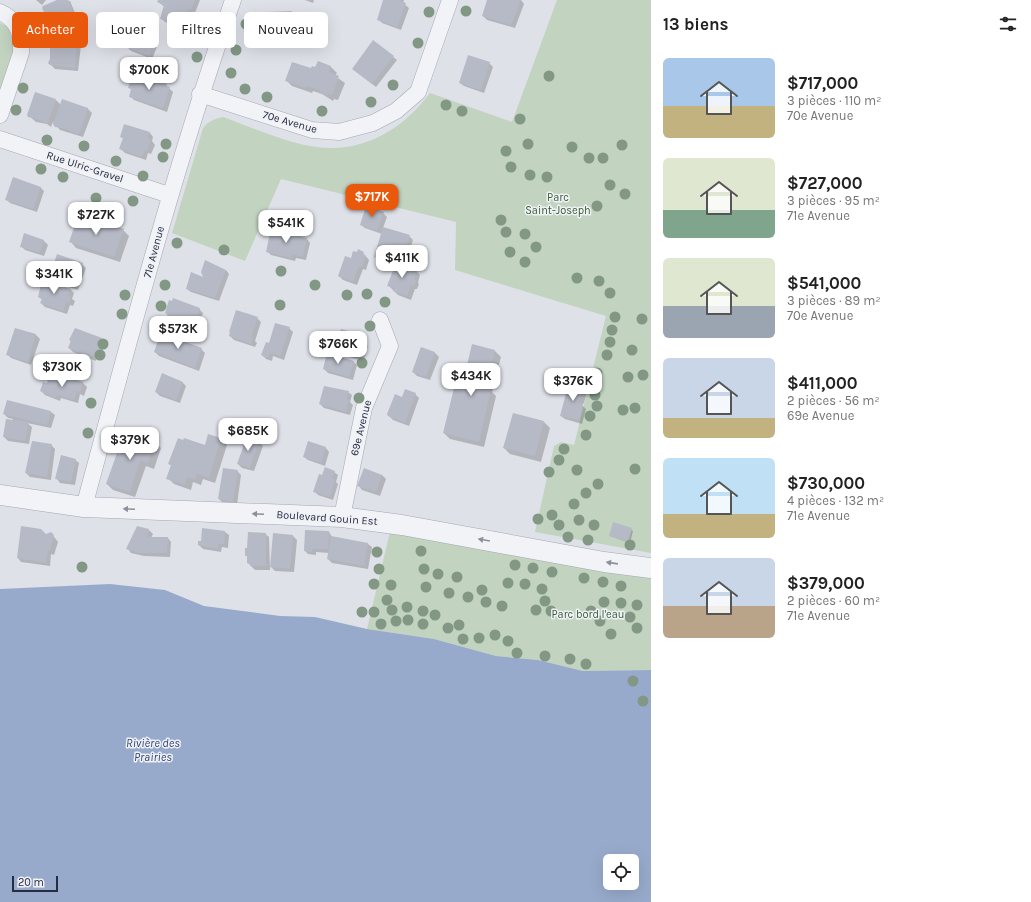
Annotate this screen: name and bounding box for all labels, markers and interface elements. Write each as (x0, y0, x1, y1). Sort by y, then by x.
chip: Acheter (12, 12, 88, 48)
chip: Louer (96, 12, 159, 48)
chip: Filtres (167, 12, 236, 48)
chip: Nouveau (244, 12, 328, 48)
icon: filters (997, 13, 1019, 35)
text: 13 biens (663, 14, 729, 34)
pin: $700K (121, 57, 177, 91)
text: $700K (129, 62, 169, 77)
text: $717,000 (787, 73, 858, 93)
icon: home (695, 74, 743, 122)
text: 3 pièces · 110 m² (787, 93, 881, 108)
street label: 70e Avenue (261, 108, 319, 136)
text: 70e Avenue (787, 108, 853, 123)
street label: Rue Ulric-Gravel (45, 148, 125, 186)
text: $727,000 (787, 173, 862, 193)
icon: home (695, 174, 743, 222)
pin: $717K (344, 184, 400, 218)
text: $717K (354, 189, 390, 204)
park label: Parc Saint-Joseph (525, 191, 591, 217)
text: 3 pièces · 95 m² (787, 193, 880, 208)
pin: $727K (68, 202, 124, 236)
text: $727K (77, 207, 115, 222)
text: 71e Avenue (787, 208, 850, 223)
pin: $541K (258, 210, 314, 244)
text: $541K (267, 215, 305, 230)
street label: 71e Avenue (141, 224, 167, 279)
pin: $411K (374, 245, 430, 279)
text: $411K (385, 250, 419, 265)
pin: $341K (26, 261, 82, 295)
text: $341K (35, 266, 73, 281)
text: $541,000 (787, 273, 861, 293)
icon: home (695, 274, 743, 322)
text: 3 pièces · 89 m² (787, 293, 881, 308)
text: 70e Avenue (787, 308, 853, 323)
pin: $573K (150, 316, 206, 350)
text: $573K (158, 321, 198, 336)
pin: $766K (310, 331, 366, 365)
text: $766K (318, 336, 358, 351)
pin: $730K (34, 354, 90, 388)
text: $730K (42, 359, 82, 374)
pin: $434K (443, 363, 499, 397)
text: $434K (450, 368, 492, 383)
pin: $376K (545, 368, 601, 402)
text: $376K (553, 373, 593, 388)
text: $411,000 (787, 373, 858, 393)
icon: home (695, 374, 743, 422)
text: 2 pièces · 56 m² (787, 393, 880, 408)
street label: 69e Avenue (348, 398, 374, 457)
text: 69e Avenue (787, 408, 855, 423)
pin: $685K (220, 418, 276, 452)
text: $685K (227, 423, 269, 438)
pin: $379K (102, 427, 158, 461)
text: $379K (110, 432, 150, 447)
text: $730,000 (787, 473, 865, 493)
icon: home (695, 474, 743, 522)
text: 4 pièces · 132 m² (787, 493, 884, 508)
one-way arrow (123, 505, 135, 512)
street label: Boulevard Gouin Est (276, 508, 378, 528)
text: 71e Avenue (787, 508, 850, 523)
one-way arrow (252, 510, 264, 517)
one-way arrow (478, 537, 491, 543)
one-way arrow (606, 560, 618, 566)
text: $379,000 (787, 573, 865, 593)
icon: home (695, 574, 743, 622)
text: 2 pièces · 60 m² (787, 593, 880, 608)
park label: Parc bord l'eau (552, 608, 624, 621)
text: 71e Avenue (787, 608, 850, 623)
water label: Rivière des Prairies (126, 736, 180, 764)
map controls (603, 854, 639, 890)
button: locate (603, 854, 639, 890)
scale bar (12, 874, 58, 893)
text: 20 m (18, 876, 44, 889)

